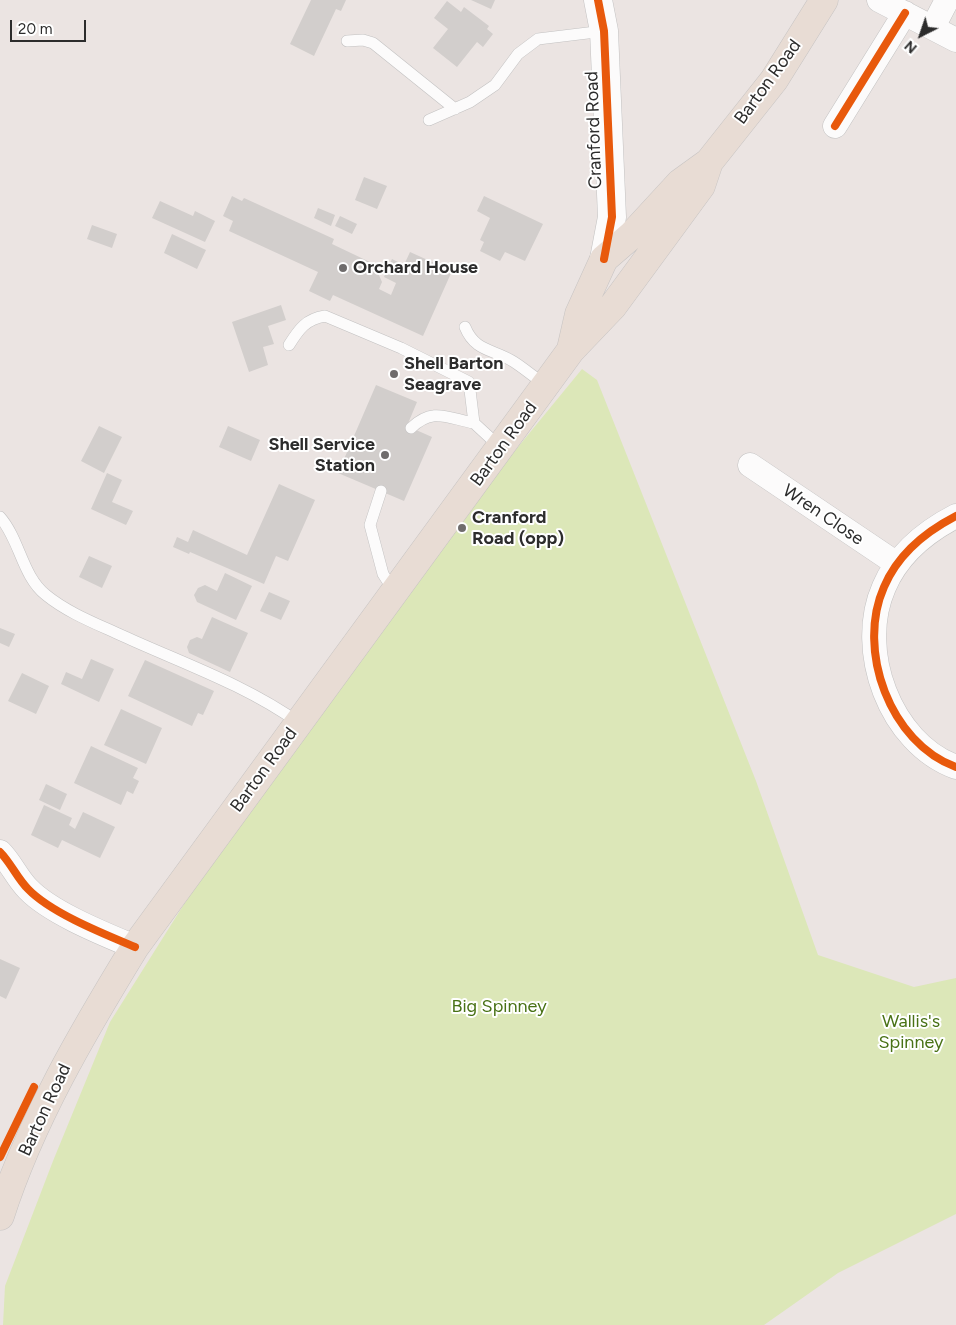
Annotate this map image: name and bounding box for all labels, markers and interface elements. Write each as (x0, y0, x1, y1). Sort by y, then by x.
scale bar (12, 10, 89, 42)
north arrow (896, 10, 946, 60)
text: 20 m (18, 20, 52, 38)
street label: Barton Road (730, 35, 806, 129)
text: N (901, 37, 920, 57)
street label: Cranford Road (581, 71, 607, 189)
place label: Orchard House (353, 257, 478, 279)
marker: Orchard House (337, 262, 349, 274)
place label: Shell Barton Seagrave (404, 353, 503, 396)
marker: Shell Barton Seagrave (388, 368, 400, 380)
street label: Barton Road (466, 397, 542, 491)
place label: Shell Service Station (268, 434, 375, 476)
marker: Shell Service Station (379, 449, 391, 461)
street label: Wren Close (778, 480, 868, 550)
place label: Cranford Road (opp) (472, 507, 564, 550)
marker: Cranford Road (opp) (456, 522, 468, 534)
street label: Barton Road (226, 723, 302, 817)
park label: Big Spinney (451, 996, 547, 1018)
park label: Wallis's Spinney (878, 1011, 944, 1054)
street label: Barton Road (14, 1060, 76, 1160)

